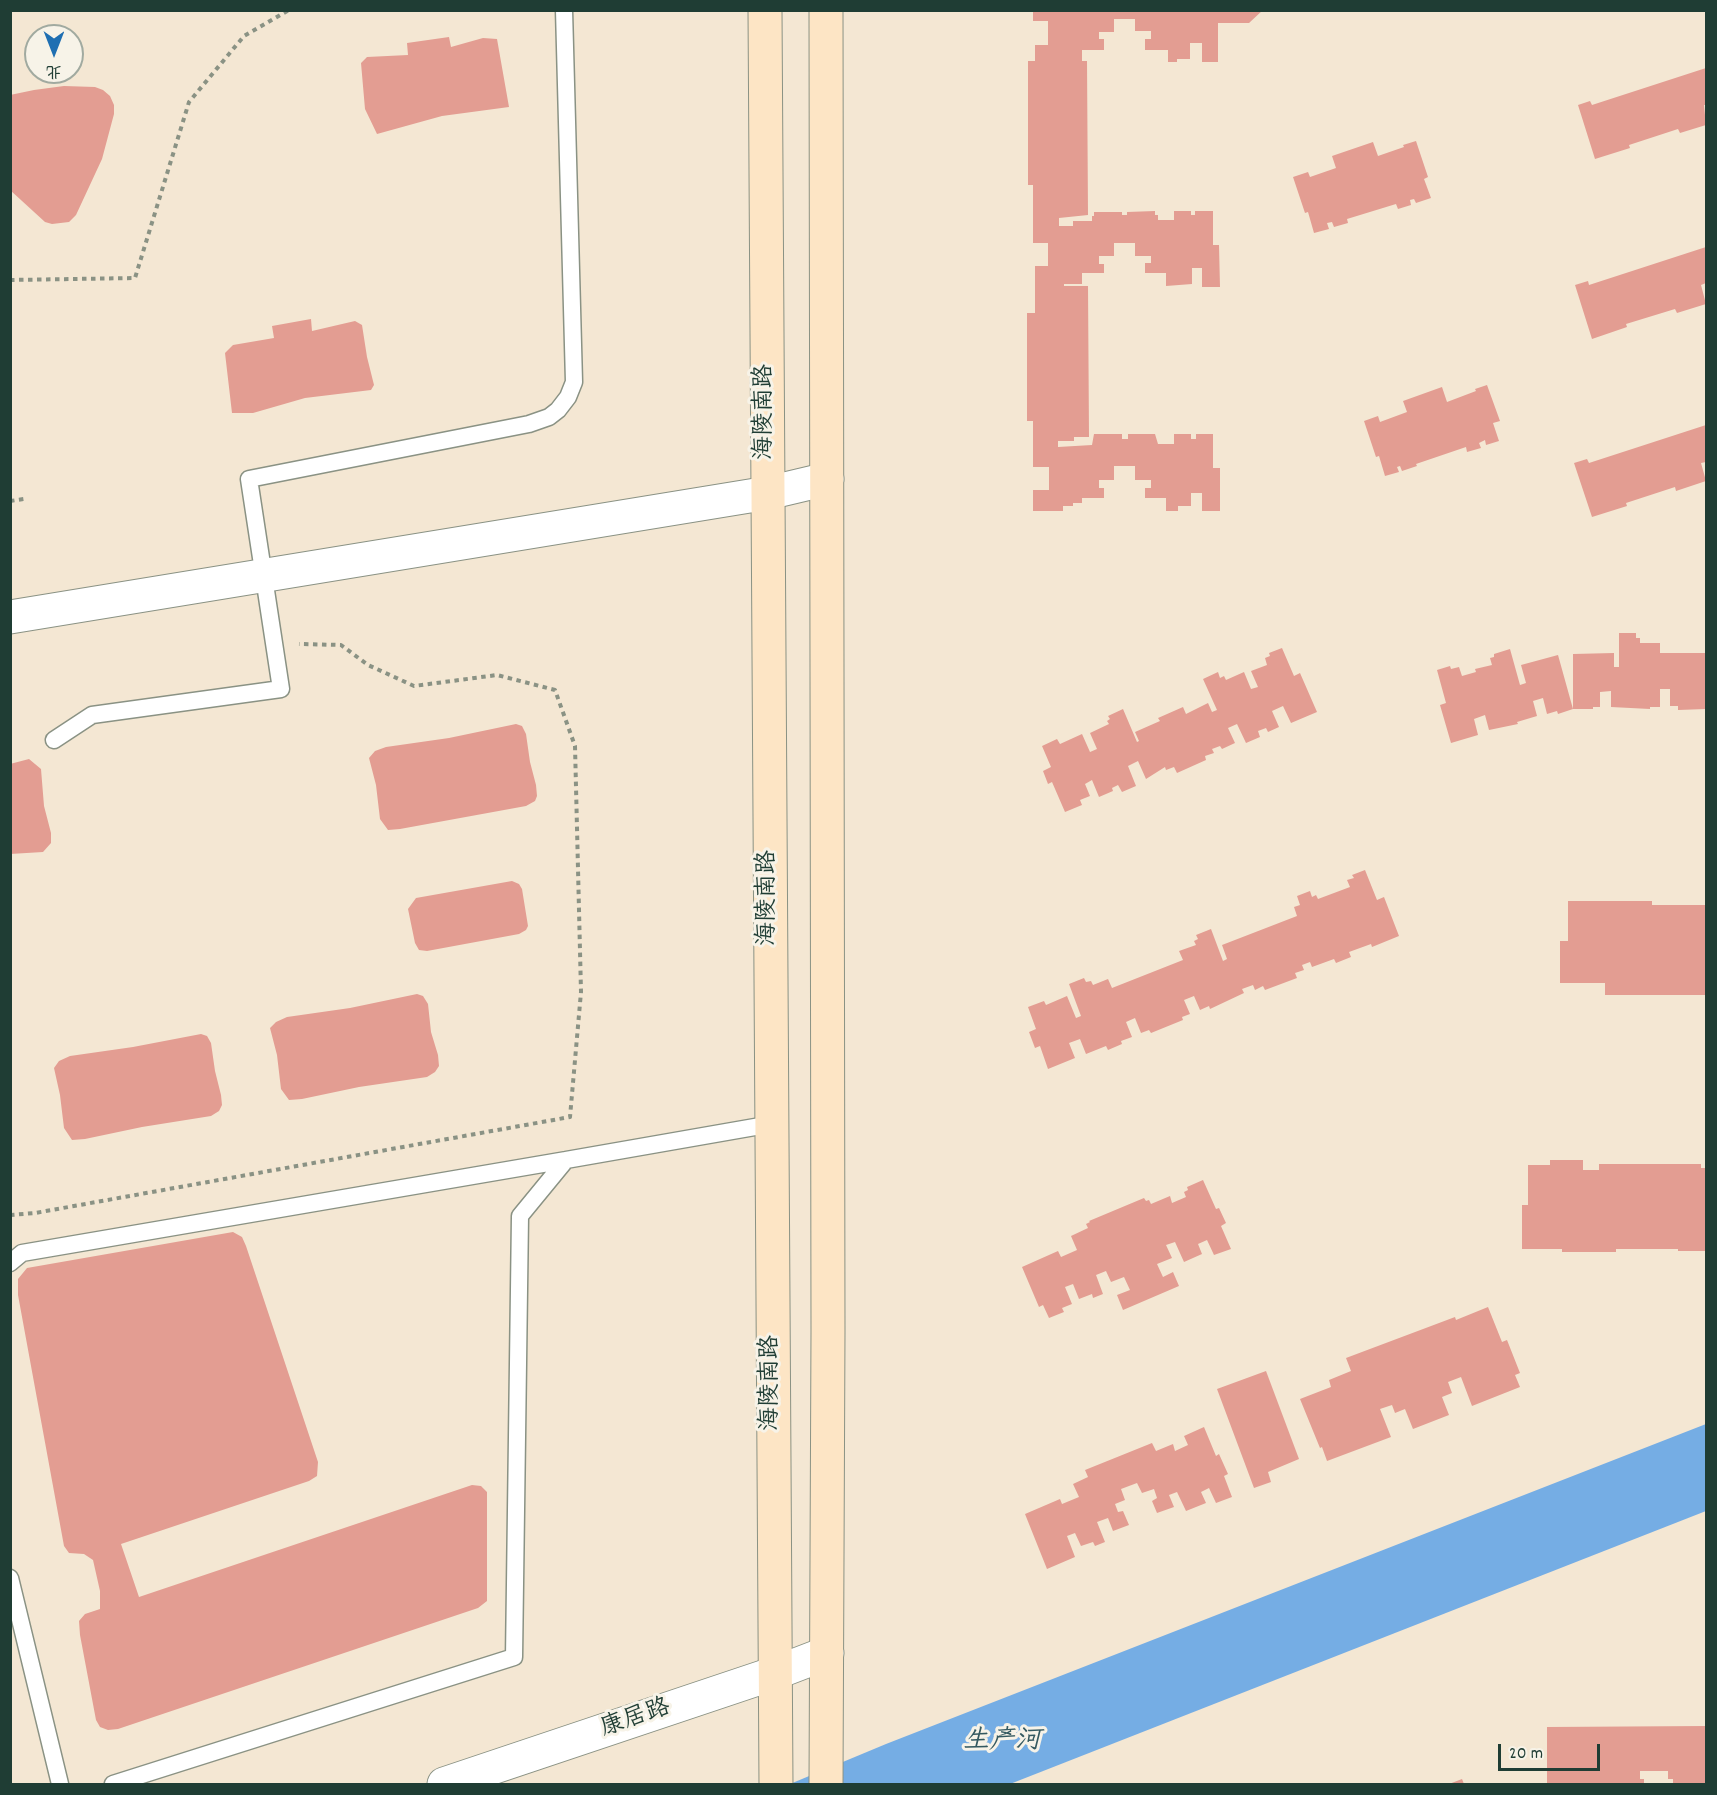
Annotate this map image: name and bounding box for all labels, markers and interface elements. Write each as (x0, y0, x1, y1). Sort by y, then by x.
north arrow (24, 24, 84, 84)
text: 北 (46, 59, 62, 82)
street label: 海陵南路 (753, 364, 781, 460)
street label: 海陵南路 (756, 850, 784, 946)
street label: 海陵南路 (759, 1335, 787, 1431)
street label: 康居路 (597, 1695, 675, 1745)
water label: 生产河 (963, 1727, 1041, 1759)
scale bar (1501, 1732, 1603, 1770)
text: 20 m (1509, 1742, 1543, 1767)

